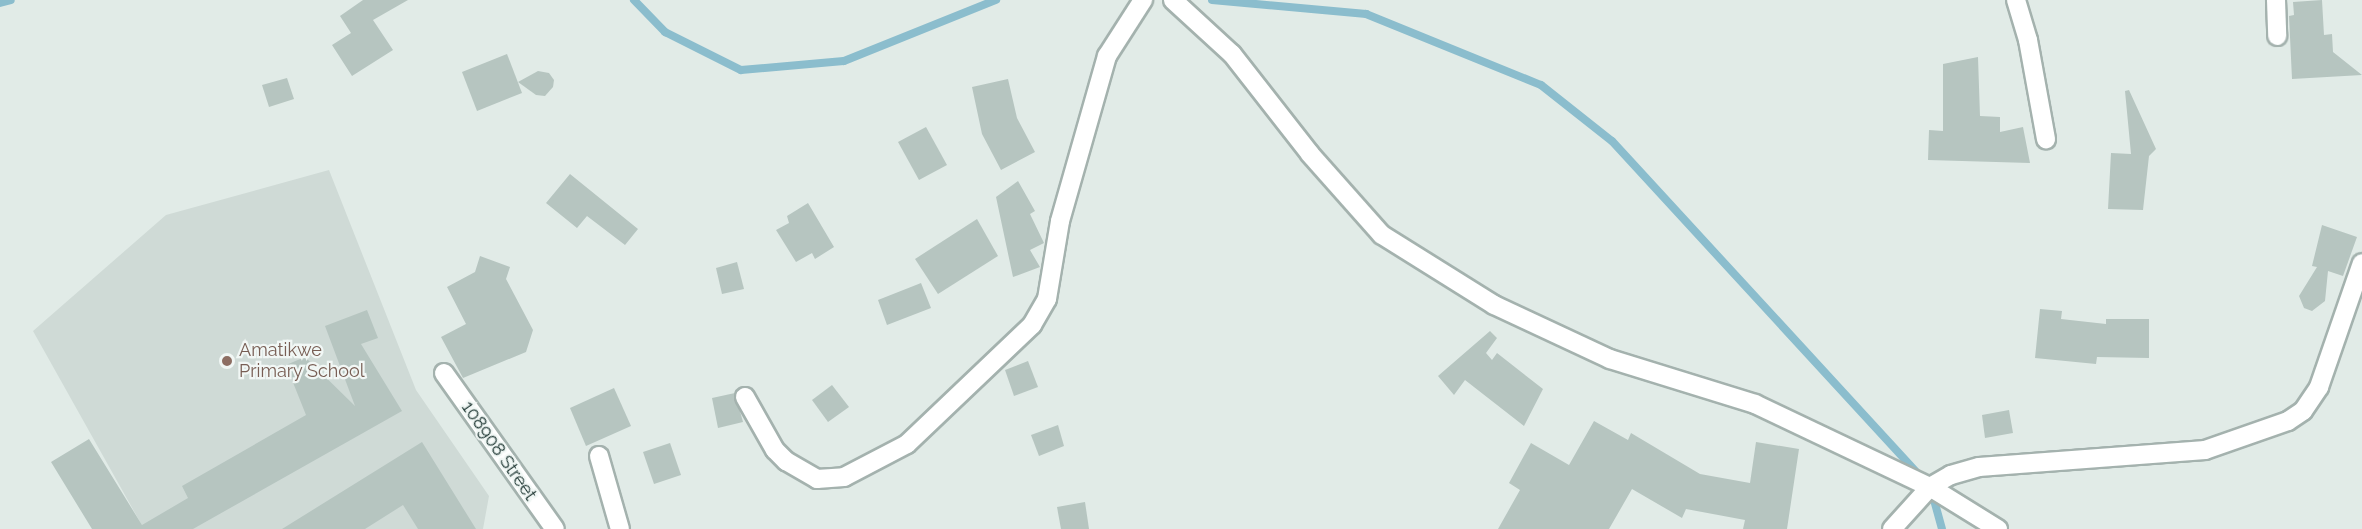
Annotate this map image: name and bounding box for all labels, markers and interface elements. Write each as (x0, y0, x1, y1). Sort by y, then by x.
place label: Amatikwe Primary School (239, 340, 365, 382)
marker: Amatikwe Primary School (220, 354, 234, 368)
street label: 108908 Street (457, 397, 541, 505)

